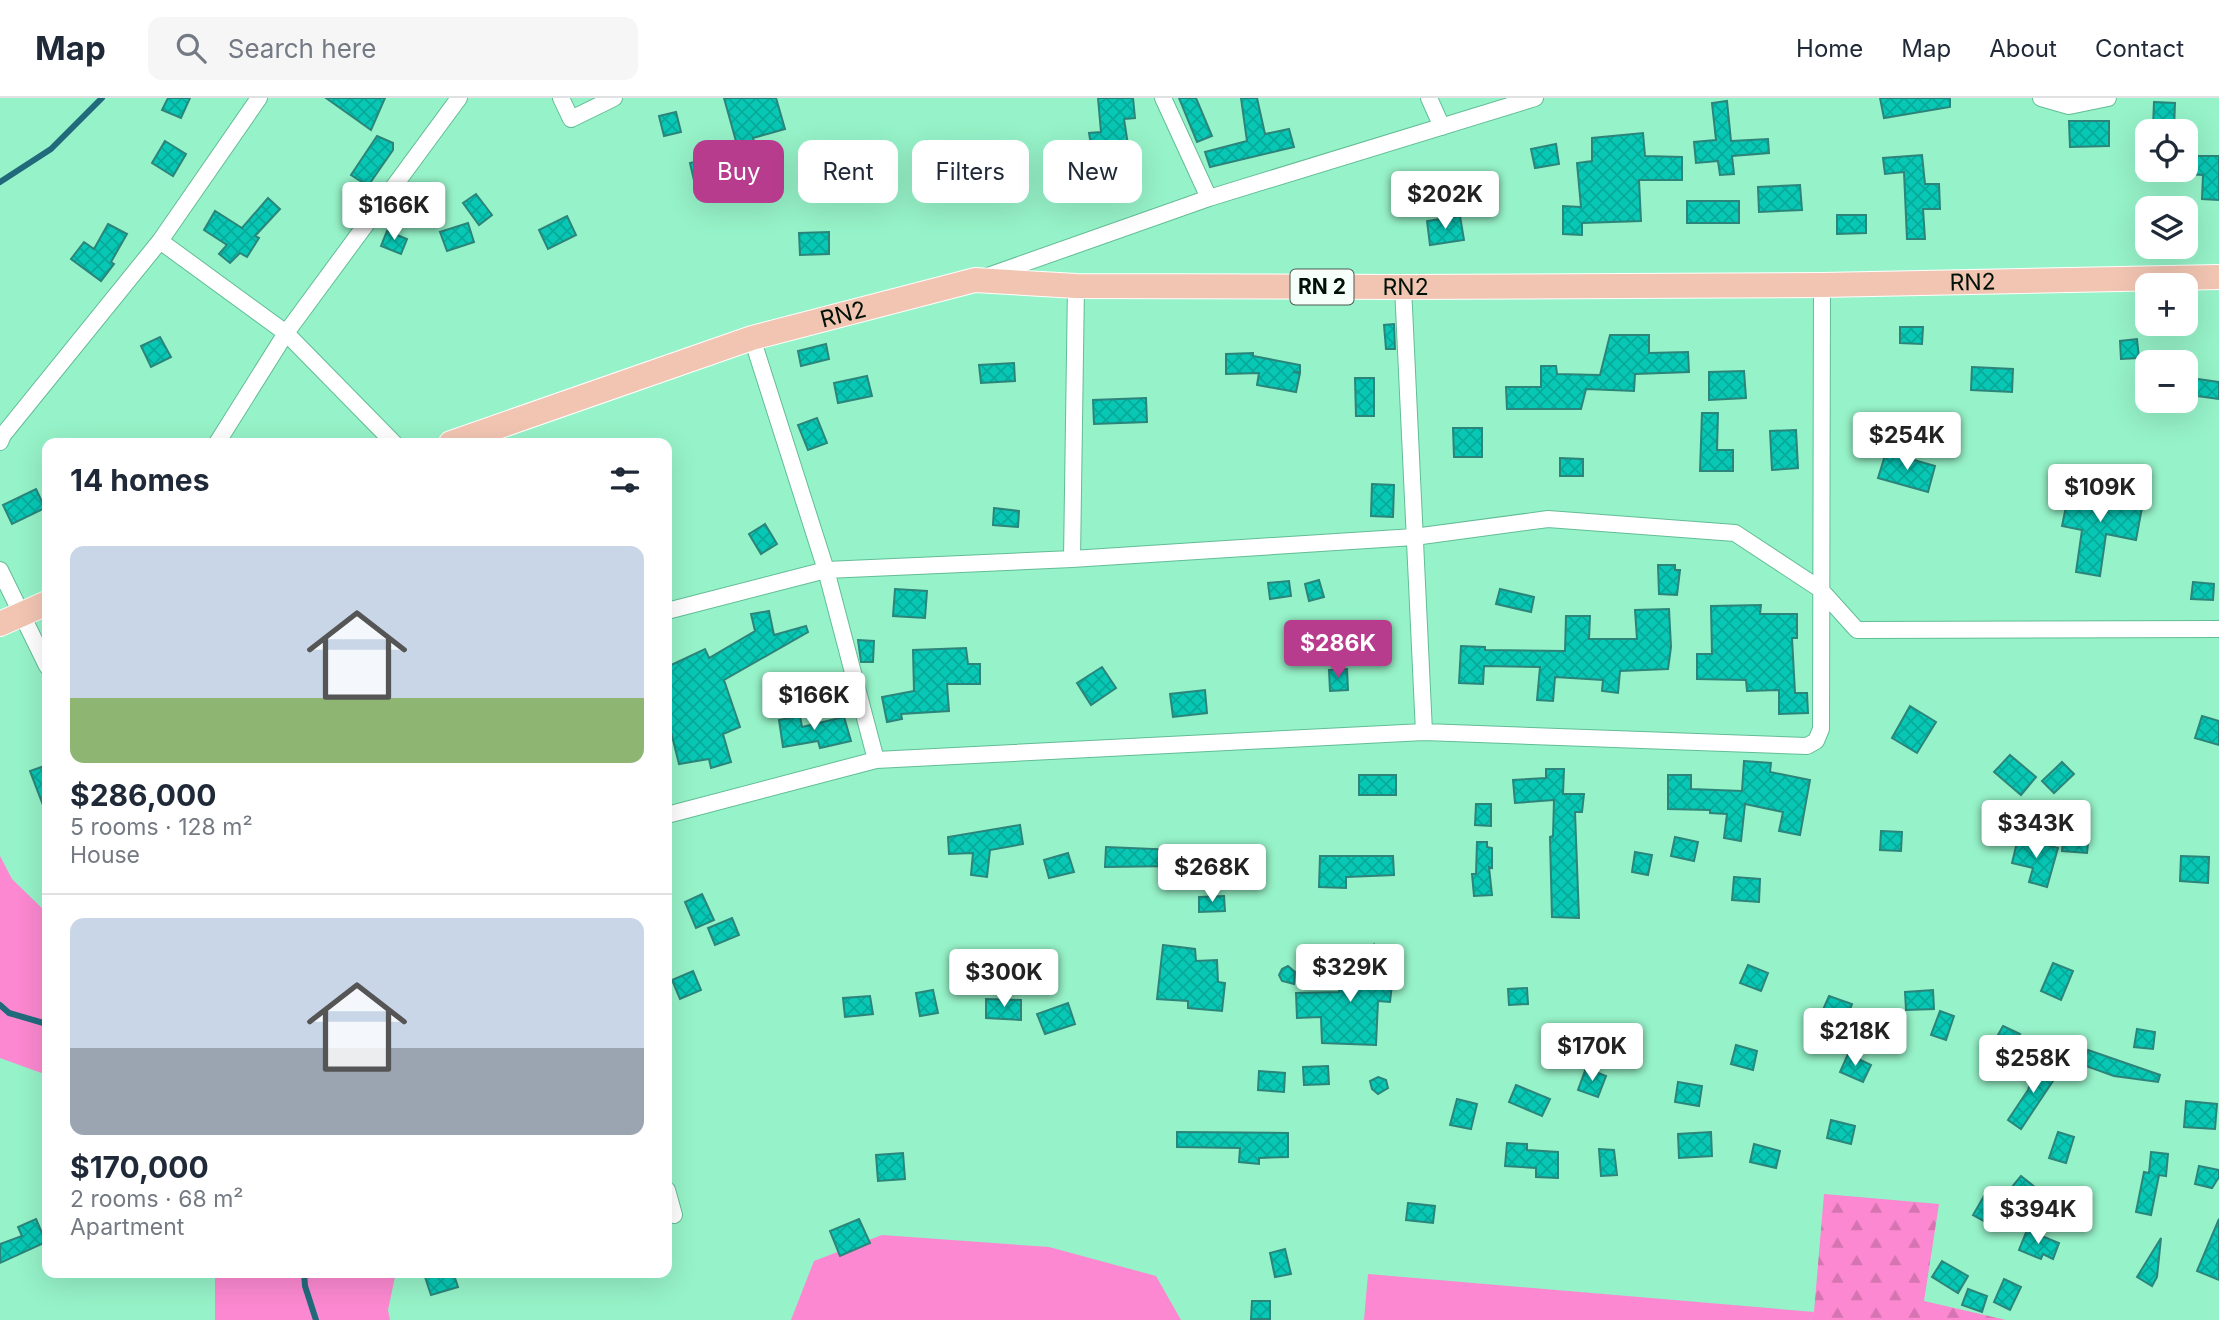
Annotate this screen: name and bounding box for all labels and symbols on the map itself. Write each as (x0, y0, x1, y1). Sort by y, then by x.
pin: $202K (1396, 172, 1494, 231)
pin: $166K (345, 183, 443, 242)
street label: RN2 (1949, 268, 1996, 296)
road number: RN 2 (1290, 270, 1354, 304)
street label: RN2 (1382, 273, 1429, 301)
street label: RN2 (817, 295, 869, 334)
pin: $254K (1858, 412, 1956, 472)
pin: $109K (2051, 464, 2149, 524)
pin: $286K (1289, 620, 1387, 680)
pin: $166K (765, 672, 863, 732)
pin: $343K (1987, 800, 2085, 860)
pin: $268K (1163, 844, 1261, 904)
pin: $329K (1301, 944, 1399, 1004)
pin: $300K (955, 950, 1053, 1009)
pin: $218K (1806, 1009, 1904, 1068)
pin: $170K (1543, 1024, 1641, 1083)
pin: $258K (1984, 1035, 2082, 1095)
pin: $394K (1989, 1186, 2087, 1246)

